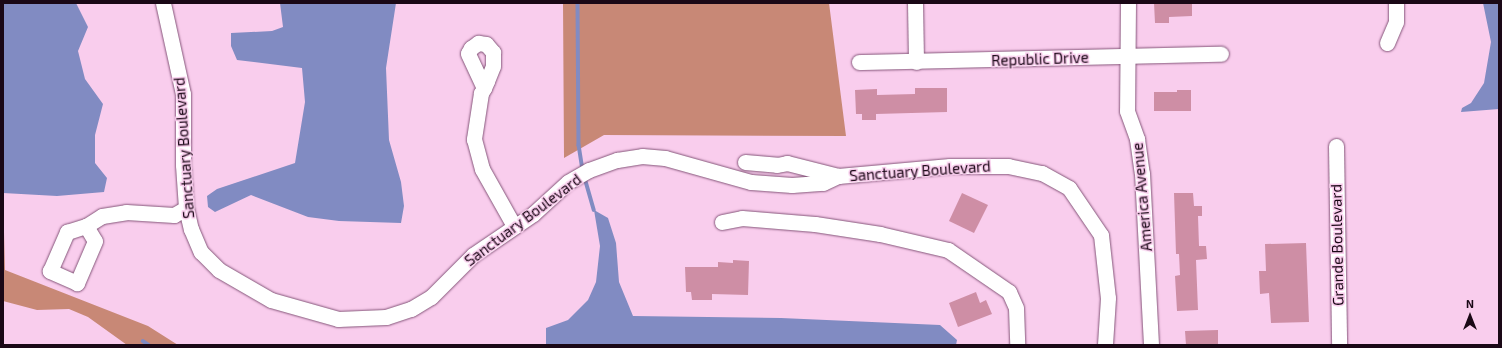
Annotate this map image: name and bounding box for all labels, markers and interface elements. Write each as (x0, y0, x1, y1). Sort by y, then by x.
street label: Republic Drive (991, 48, 1089, 70)
street label: Sanctuary Boulevard (170, 77, 198, 219)
street label: America Avenue (1128, 142, 1156, 252)
street label: Sanctuary Boulevard (849, 157, 991, 185)
street label: Sanctuary Boulevard (461, 170, 585, 270)
street label: Grande Boulevard (1327, 184, 1347, 306)
north arrow (1450, 296, 1490, 336)
text: N (1466, 297, 1474, 310)

